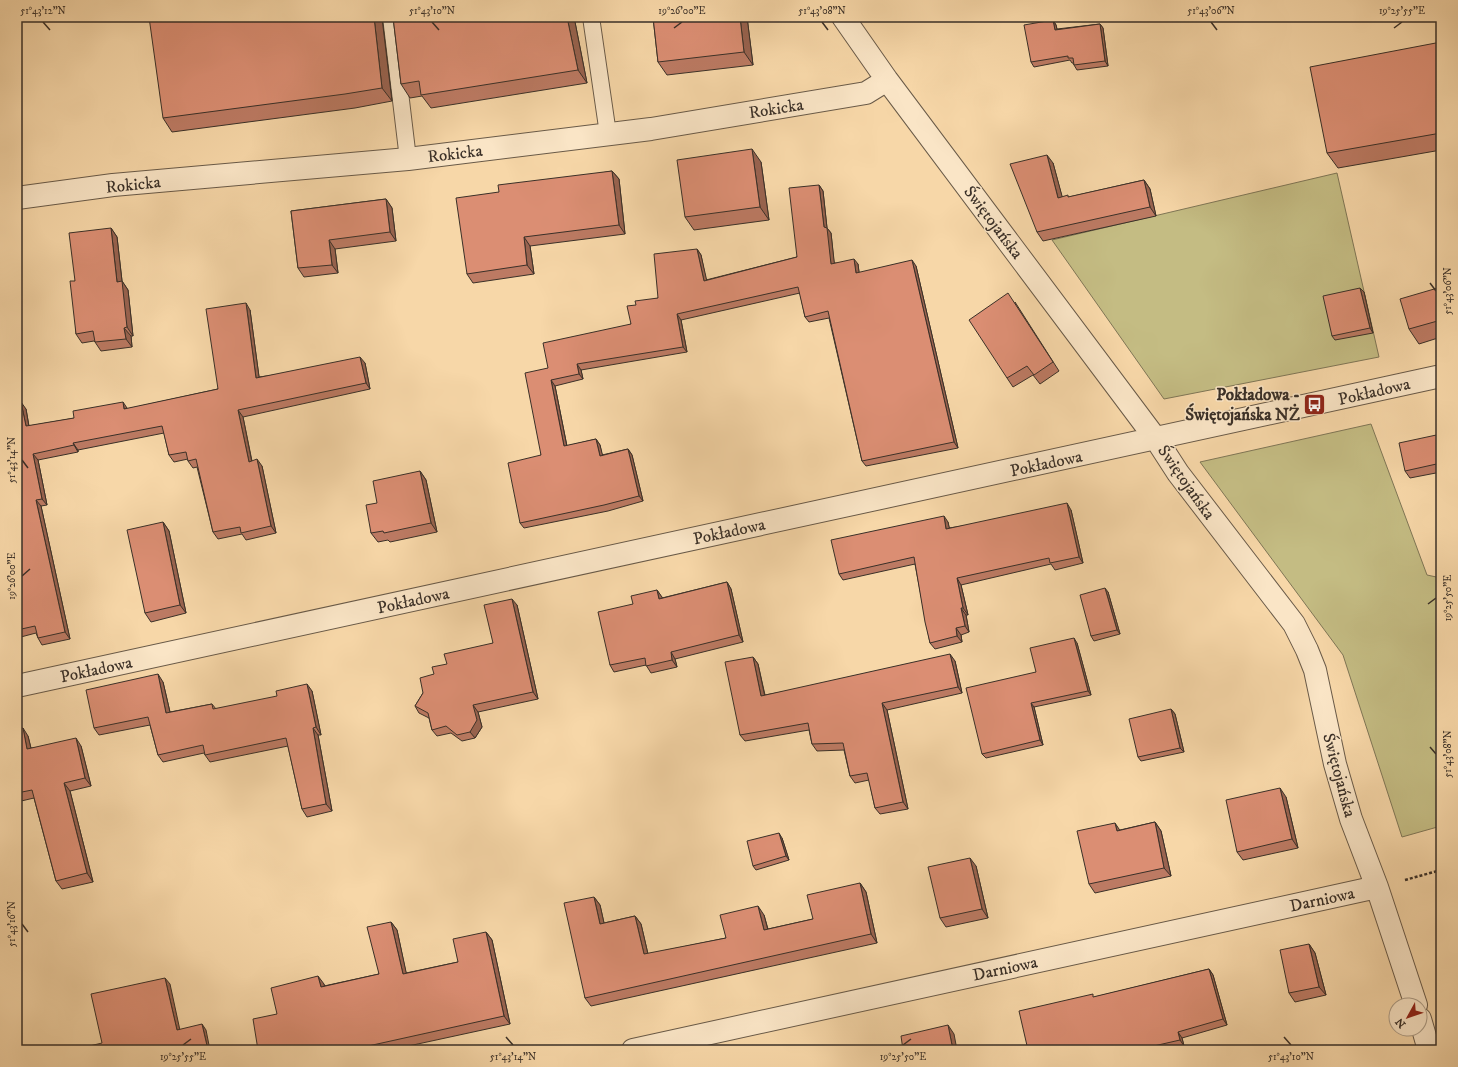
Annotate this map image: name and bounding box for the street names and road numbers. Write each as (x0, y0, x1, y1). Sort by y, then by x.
street label: Rokicka (747, 94, 806, 124)
street label: Rokicka (426, 140, 485, 168)
street label: Rokicka (104, 171, 162, 199)
street label: Świętojańska (958, 181, 1029, 264)
street label: Pokładowa (1336, 373, 1413, 411)
street label: Świętojańska (1152, 440, 1221, 525)
street label: Pokładowa (1008, 445, 1085, 482)
street label: Pokładowa (691, 513, 768, 550)
street label: Pokładowa (375, 582, 452, 619)
street label: Pokładowa (58, 651, 135, 688)
street label: Świętojańska (1317, 730, 1362, 821)
street label: Darniowa (1288, 882, 1357, 918)
street label: Darniowa (971, 951, 1040, 987)

